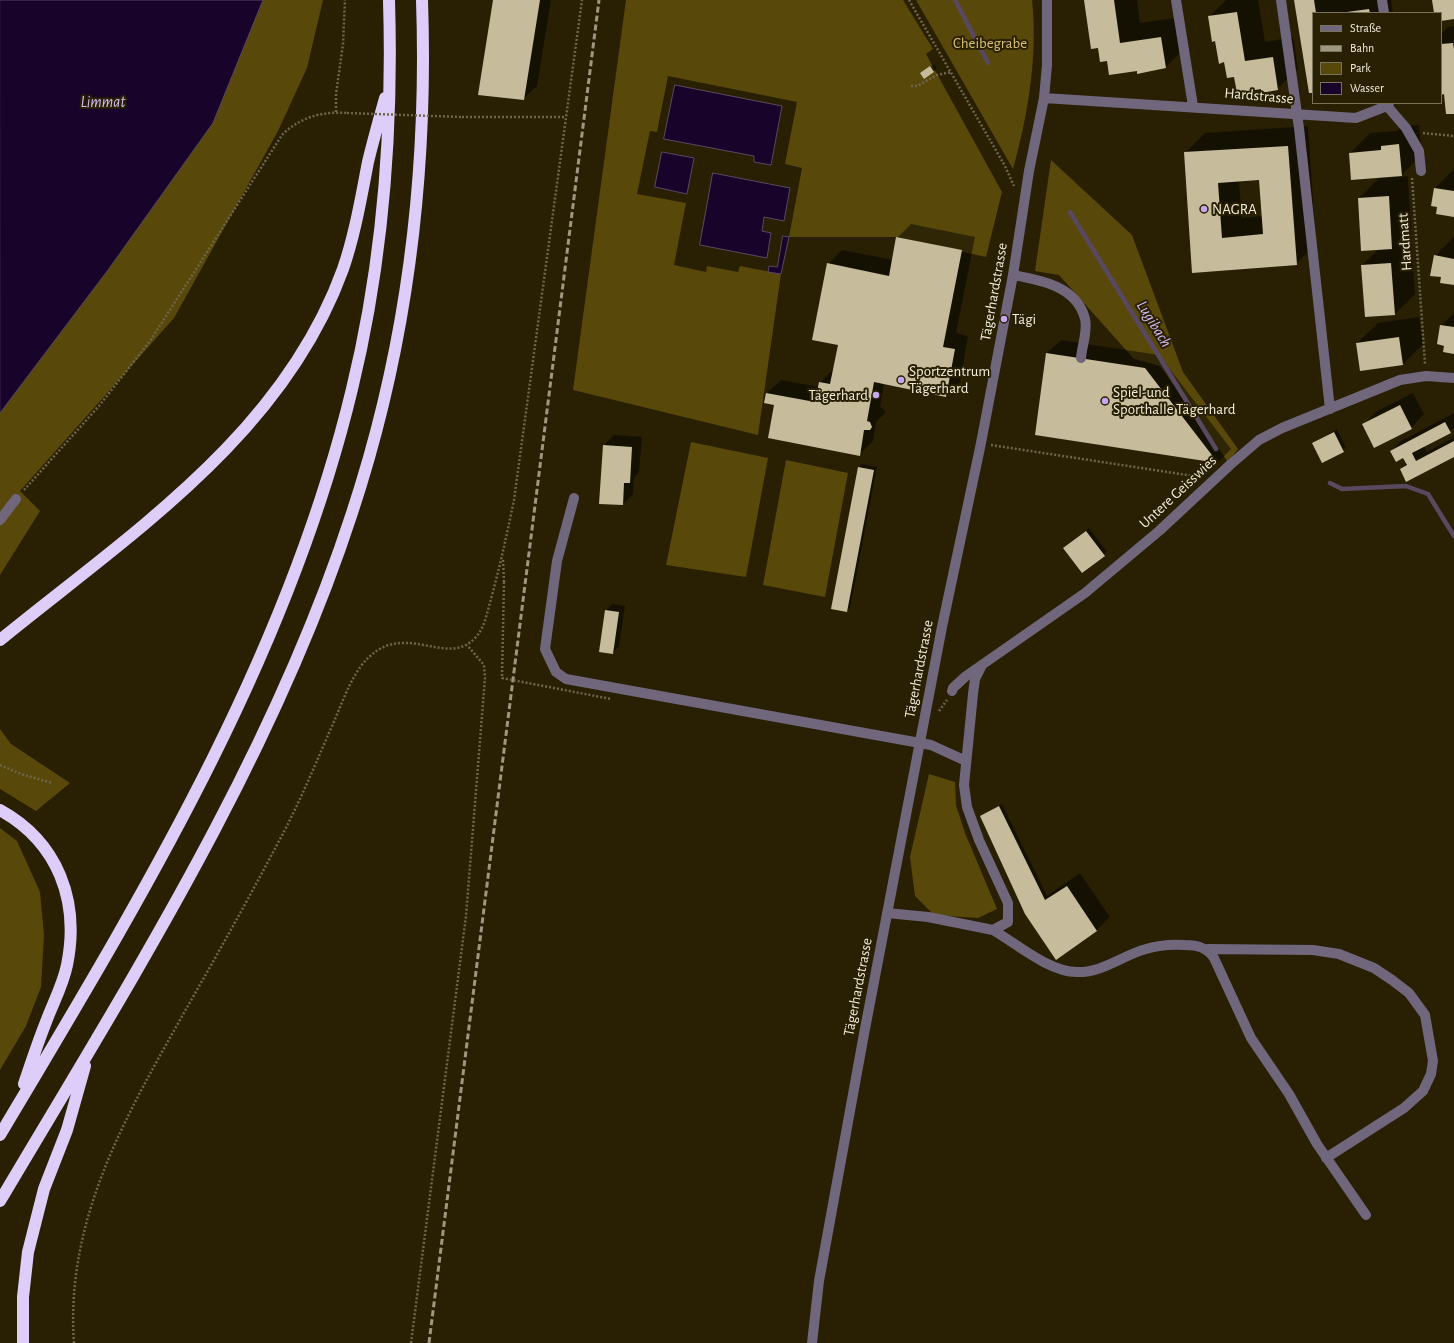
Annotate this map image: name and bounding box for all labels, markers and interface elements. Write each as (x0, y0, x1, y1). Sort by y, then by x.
legend (1312, 12, 1442, 104)
text: Straße (1350, 22, 1381, 34)
park label: Cheibegrabe (953, 34, 1027, 52)
text: Bahn (1350, 42, 1374, 54)
text: Park (1350, 62, 1371, 74)
text: Wasser (1350, 82, 1384, 94)
street label: Hardstrasse (1224, 84, 1294, 108)
water label: Limmat (80, 92, 126, 112)
place label: NAGRA (1212, 200, 1257, 218)
marker: NAGRA (1199, 204, 1209, 214)
street label: Hardmatt (1394, 213, 1416, 271)
street label: Tägerhardstrasse (976, 241, 1012, 343)
water label: Lugibach (1132, 297, 1176, 351)
place label: Tägi (1012, 310, 1036, 328)
marker: Tägi (999, 314, 1009, 324)
place label: Sportzentrum Tägerhard (909, 362, 990, 397)
marker: Sportzentrum Tägerhard (896, 375, 906, 385)
place label: Spiel-und Sporthalle Tägerhard (1113, 383, 1236, 418)
place label: Tägerhard (808, 386, 868, 404)
marker: Tägerhard (871, 390, 881, 400)
marker: Spiel-und Sporthalle Tägerhard (1100, 396, 1110, 406)
street label: Untere Geisswies (1136, 452, 1220, 532)
street label: Tägerhardstrasse (901, 618, 937, 720)
street label: Tägerhardstrasse (840, 936, 876, 1038)

